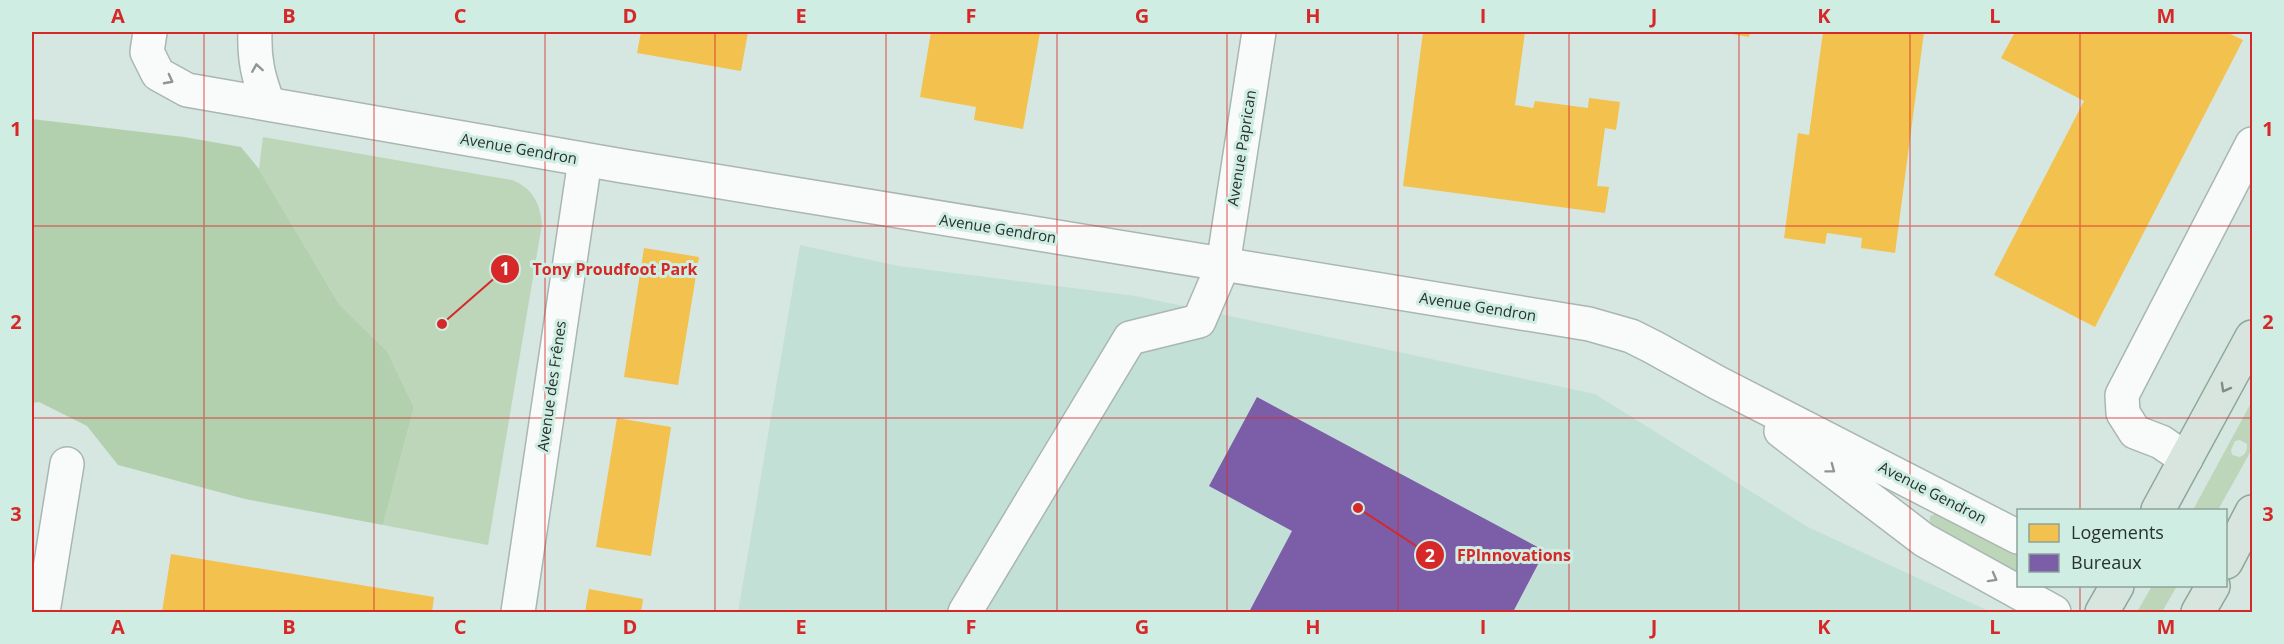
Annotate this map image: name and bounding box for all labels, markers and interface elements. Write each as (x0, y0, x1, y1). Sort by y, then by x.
text: A (111, 2, 125, 29)
text: B (282, 2, 296, 29)
text: C (454, 2, 467, 29)
text: D (623, 2, 637, 29)
text: E (795, 2, 807, 29)
text: F (966, 2, 976, 29)
text: G (1135, 2, 1149, 29)
text: H (1305, 2, 1321, 29)
text: I (1480, 2, 1486, 29)
text: J (1649, 2, 1657, 29)
text: K (1817, 2, 1831, 29)
text: L (1989, 2, 2001, 29)
text: M (2157, 2, 2175, 29)
one-way arrow (251, 63, 264, 73)
one-way arrow (163, 73, 173, 84)
street label: Avenue Paprican (1222, 89, 1260, 207)
text: 1 (10, 115, 22, 142)
text: 1 (2262, 115, 2274, 142)
street label: Avenue Gendron (459, 128, 579, 168)
street label: Avenue Gendron (938, 209, 1058, 247)
callout: Tony Proudfoot Park (490, 252, 709, 286)
text: 1 (500, 256, 510, 280)
text: Tony Proudfoot Park (533, 258, 697, 280)
street label: Avenue Gendron (1418, 287, 1538, 325)
text: 2 (10, 308, 22, 335)
text: 2 (2262, 308, 2274, 335)
street label: Avenue des Frênes (532, 319, 570, 453)
one-way arrow (2221, 382, 2232, 392)
street label: Avenue Gendron (1876, 456, 1990, 528)
one-way arrow (1824, 462, 1835, 473)
text: 3 (10, 500, 22, 527)
text: 3 (2262, 500, 2274, 527)
legend (2017, 509, 2227, 587)
text: Logements (2071, 520, 2164, 544)
callout: FPInnovations (1415, 538, 1583, 572)
text: 2 (1425, 543, 1435, 567)
text: FPInnovations (1457, 544, 1571, 566)
text: Bureaux (2071, 550, 2142, 574)
one-way arrow (1986, 571, 1997, 582)
text: A (111, 613, 125, 640)
text: B (282, 613, 296, 640)
text: C (454, 613, 467, 640)
text: D (623, 613, 637, 640)
text: E (795, 613, 807, 640)
text: F (966, 613, 976, 640)
text: G (1135, 613, 1149, 640)
text: H (1305, 613, 1321, 640)
text: I (1480, 613, 1486, 640)
text: J (1649, 613, 1657, 640)
text: K (1817, 613, 1831, 640)
text: L (1989, 613, 2001, 640)
text: M (2157, 613, 2175, 640)

